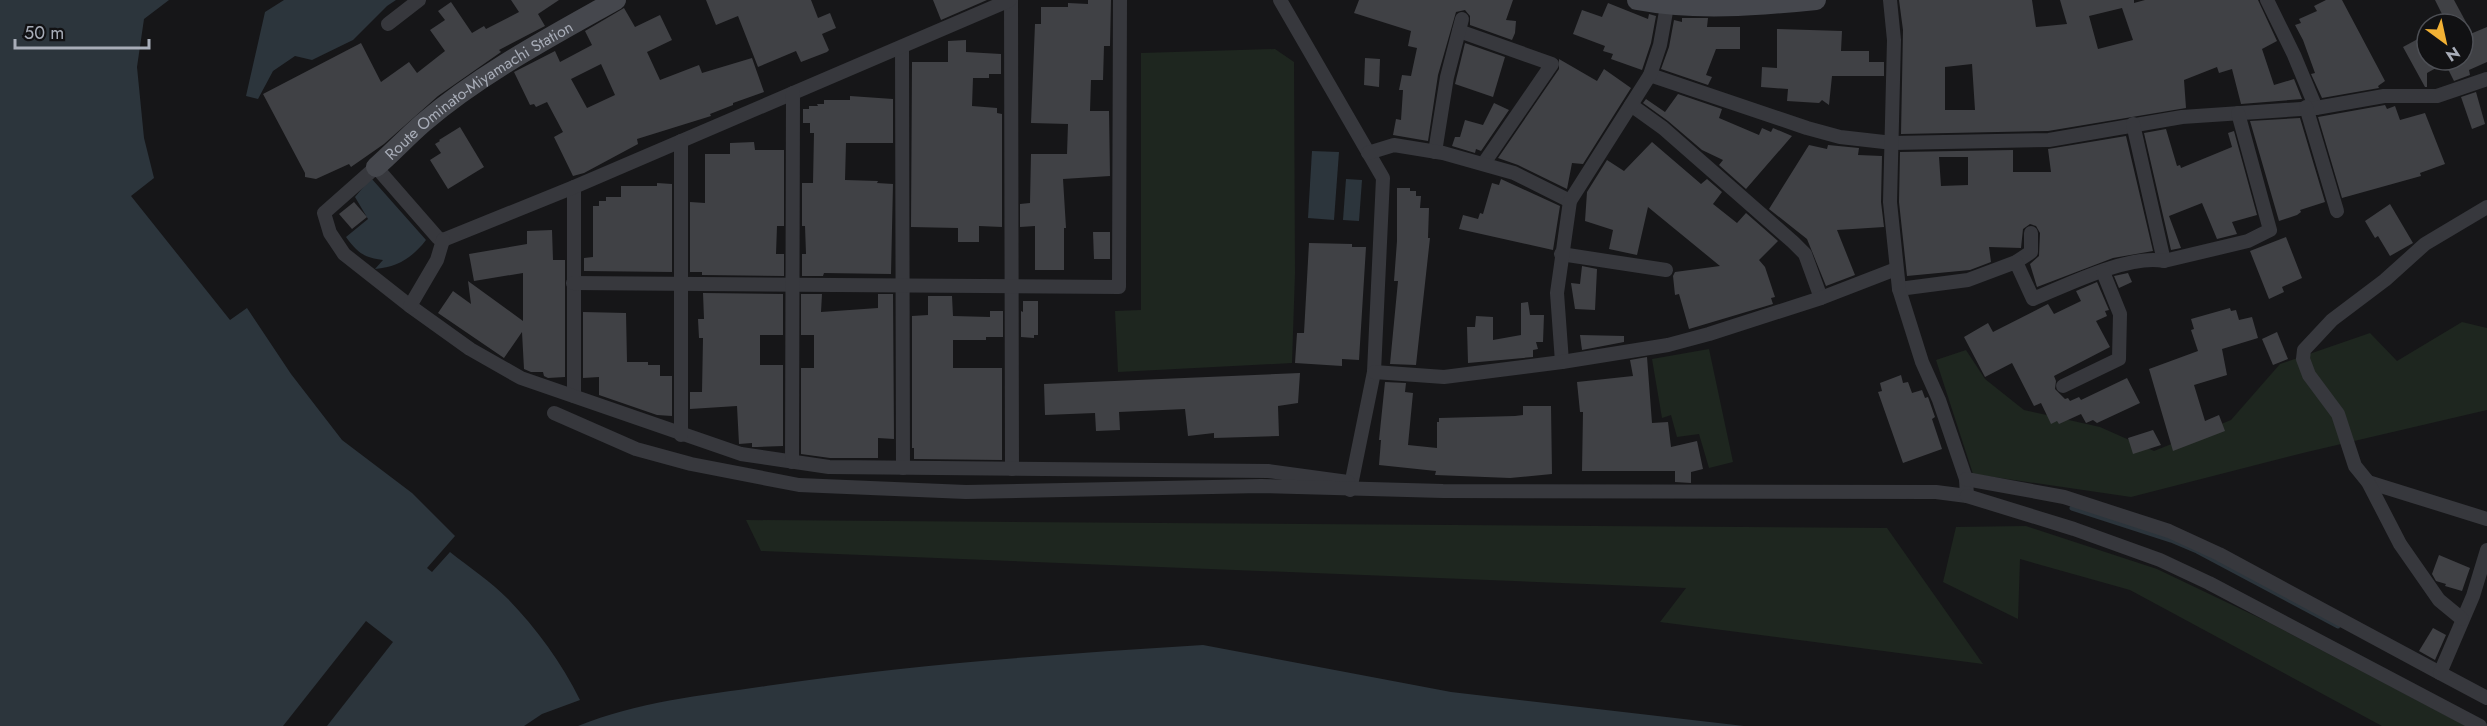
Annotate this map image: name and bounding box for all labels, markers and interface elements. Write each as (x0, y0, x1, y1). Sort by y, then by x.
scale bar (15, 12, 148, 50)
north arrow (2415, 12, 2475, 72)
street label: Route Ominato-Miyamachi Station (380, 15, 577, 165)
text: 50 m (24, 20, 64, 46)
text: N (2441, 41, 2464, 67)

